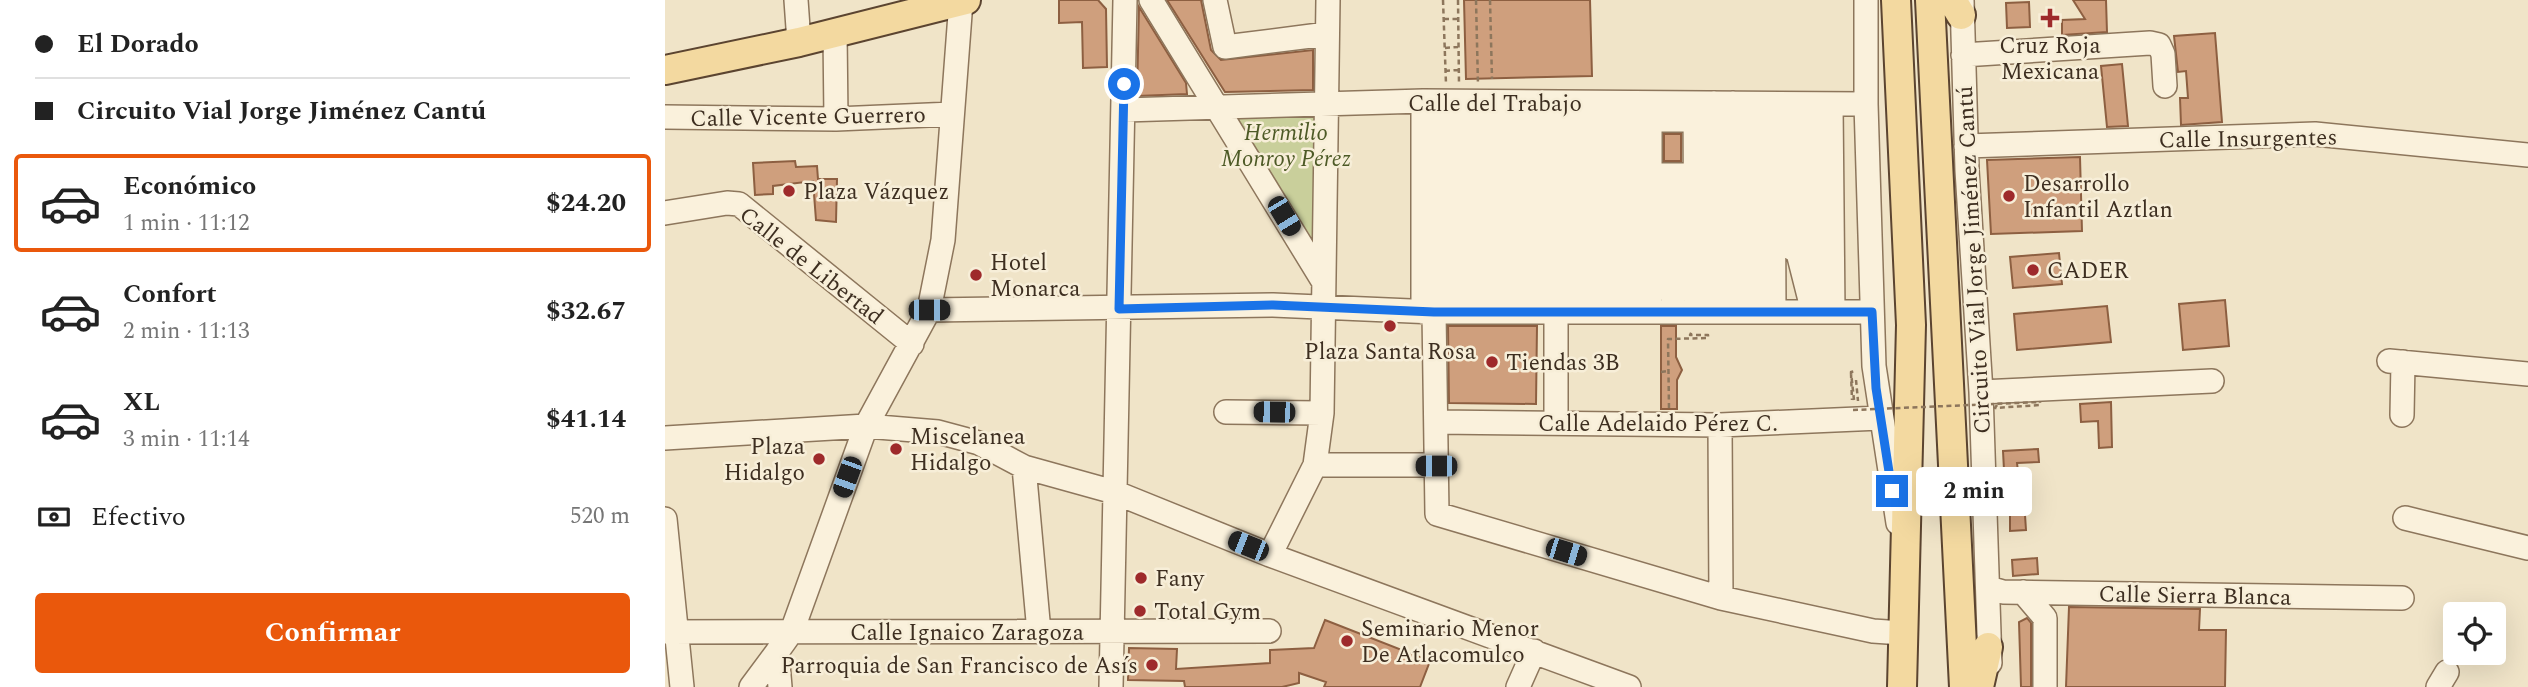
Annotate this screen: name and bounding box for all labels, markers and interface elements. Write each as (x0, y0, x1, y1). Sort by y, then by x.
marker: Cruz Roja Mexicana (2040, 8, 2060, 28)
text: El Dorado (77, 24, 199, 64)
place label: Cruz Roja Mexicana (1999, 29, 2101, 90)
route start (1108, 68, 1140, 100)
street label: Circuito Vial Jorge Jiménez Cantú (1948, 85, 2001, 435)
street label: Calle del Trabajo (1408, 87, 1582, 122)
text: Circuito Vial Jorge Jiménez Cantú (77, 91, 486, 131)
street label: Calle Vicente Guerrero (690, 98, 926, 137)
park label: Hermilio Monroy Pérez (1221, 116, 1351, 177)
street label: Calle Insurgentes (2158, 120, 2338, 159)
text: Económico (123, 166, 256, 206)
place label: Desarrollo Infantil Aztlan (2023, 167, 2173, 228)
icon: car (39, 172, 102, 235)
place label: Plaza Vázquez (803, 175, 949, 210)
text: $24.20 (546, 183, 626, 223)
marker: Plaza Vázquez (781, 183, 797, 199)
marker: Desarrollo Infantil Aztlan (2001, 188, 2017, 204)
car (1265, 193, 1304, 239)
street label: Calle de Libertad (731, 198, 891, 334)
text: 1 min · 11:12 (123, 206, 250, 241)
place label: Hotel Monarca (990, 246, 1080, 307)
place label: CADER (2047, 254, 2129, 289)
marker: CADER (2025, 262, 2041, 278)
marker: Hotel Monarca (968, 267, 984, 283)
text: Confort (123, 274, 217, 314)
icon: car (39, 280, 102, 343)
text: $32.67 (546, 291, 626, 331)
car (909, 300, 951, 321)
text: 2 min · 11:13 (123, 314, 250, 349)
marker: Plaza Santa Rosa (1382, 318, 1398, 334)
place label: Plaza Santa Rosa (1304, 335, 1476, 370)
place label: Tiendas 3B (1506, 346, 1620, 381)
marker: Tiendas 3B (1484, 354, 1500, 370)
text: XL (123, 382, 160, 422)
icon: car (39, 388, 102, 451)
text: $41.14 (546, 399, 626, 439)
car (1253, 401, 1296, 423)
street label: Calle Adelaido Pérez C. (1538, 407, 1778, 442)
place label: Miscelanea Hidalgo (910, 420, 1025, 481)
text: 3 min · 11:14 (123, 422, 250, 457)
place label: Plaza Hidalgo (724, 430, 805, 491)
marker: Miscelanea Hidalgo (888, 441, 904, 457)
marker: Plaza Hidalgo (811, 451, 827, 467)
car (830, 454, 865, 500)
car (1416, 456, 1458, 477)
callout: 2 min (1917, 466, 2032, 516)
text: 2 min (1943, 474, 2005, 509)
route end (1876, 475, 1908, 507)
text: Efectivo (91, 497, 186, 537)
icon: cash (35, 498, 73, 536)
text: 520 m (570, 499, 630, 534)
car (1225, 528, 1272, 564)
car (1543, 536, 1590, 568)
place label: Fany (1155, 562, 1205, 597)
marker: Fany (1133, 570, 1149, 586)
street label: Calle Sierra Blanca (2098, 577, 2292, 616)
button: Confirmar (35, 593, 630, 673)
place label: Total Gym (1154, 595, 1261, 630)
map controls (2443, 602, 2506, 665)
button: locate (2443, 602, 2506, 665)
marker: Total Gym (1132, 603, 1148, 619)
place label: Seminario Menor De Atlacomulco (1361, 612, 1539, 673)
street label: Calle Ignaico Zaragoza (850, 616, 1084, 651)
marker: Seminario Menor De Atlacomulco (1339, 633, 1355, 649)
place label: Parroquia de San Francisco de Asís (780, 649, 1138, 684)
marker: Parroquia de San Francisco de Asís (1144, 657, 1160, 673)

